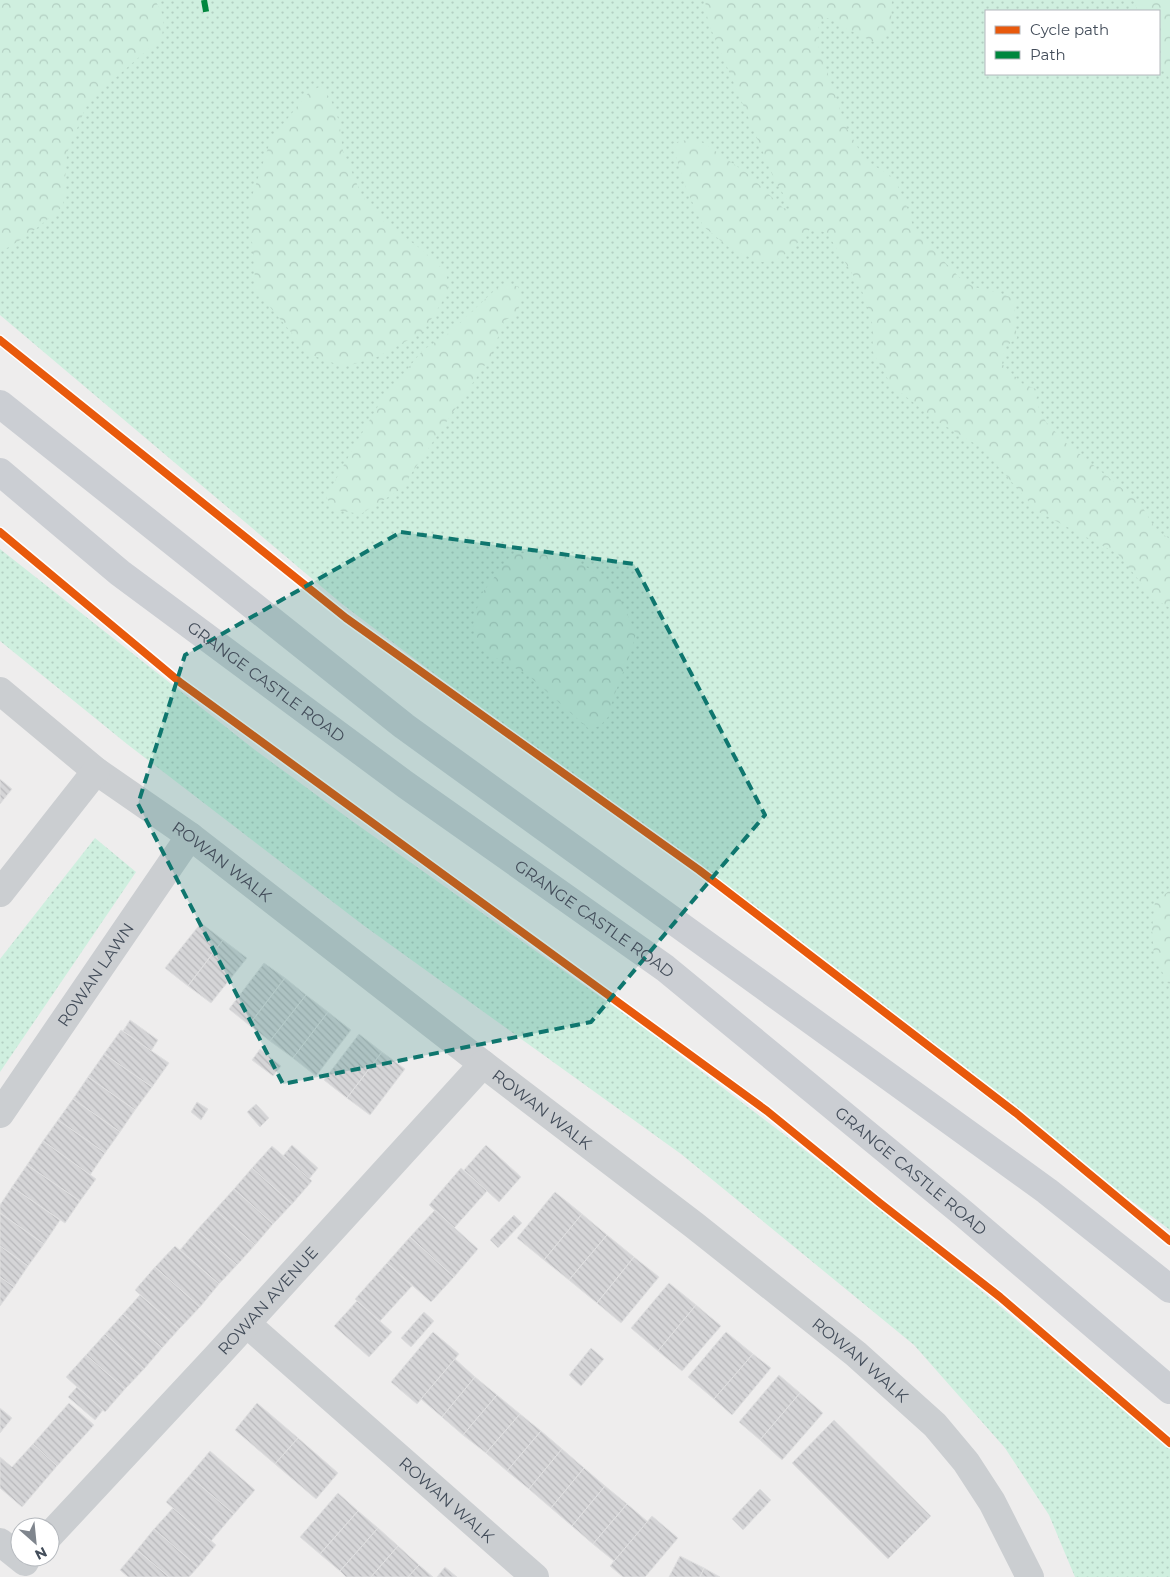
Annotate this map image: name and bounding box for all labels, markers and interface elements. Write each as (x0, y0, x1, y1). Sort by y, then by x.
legend (985, 10, 1160, 75)
text: Cycle path (1030, 20, 1109, 39)
text: Path (1030, 45, 1066, 64)
street label: GRANGE CASTLE ROAD (184, 617, 349, 746)
street label: ROWAN WALK (169, 817, 276, 906)
street label: GRANGE CASTLE ROAD (511, 855, 678, 981)
street label: ROWAN LAWN (53, 919, 137, 1030)
street label: ROWAN WALK (489, 1065, 596, 1154)
street label: GRANGE CASTLE ROAD (832, 1103, 991, 1239)
street label: ROWAN AVENUE (214, 1242, 322, 1358)
street label: ROWAN WALK (809, 1314, 913, 1406)
street label: ROWAN WALK (395, 1453, 499, 1547)
north arrow (10, 1517, 60, 1567)
text: N (32, 1543, 50, 1564)

